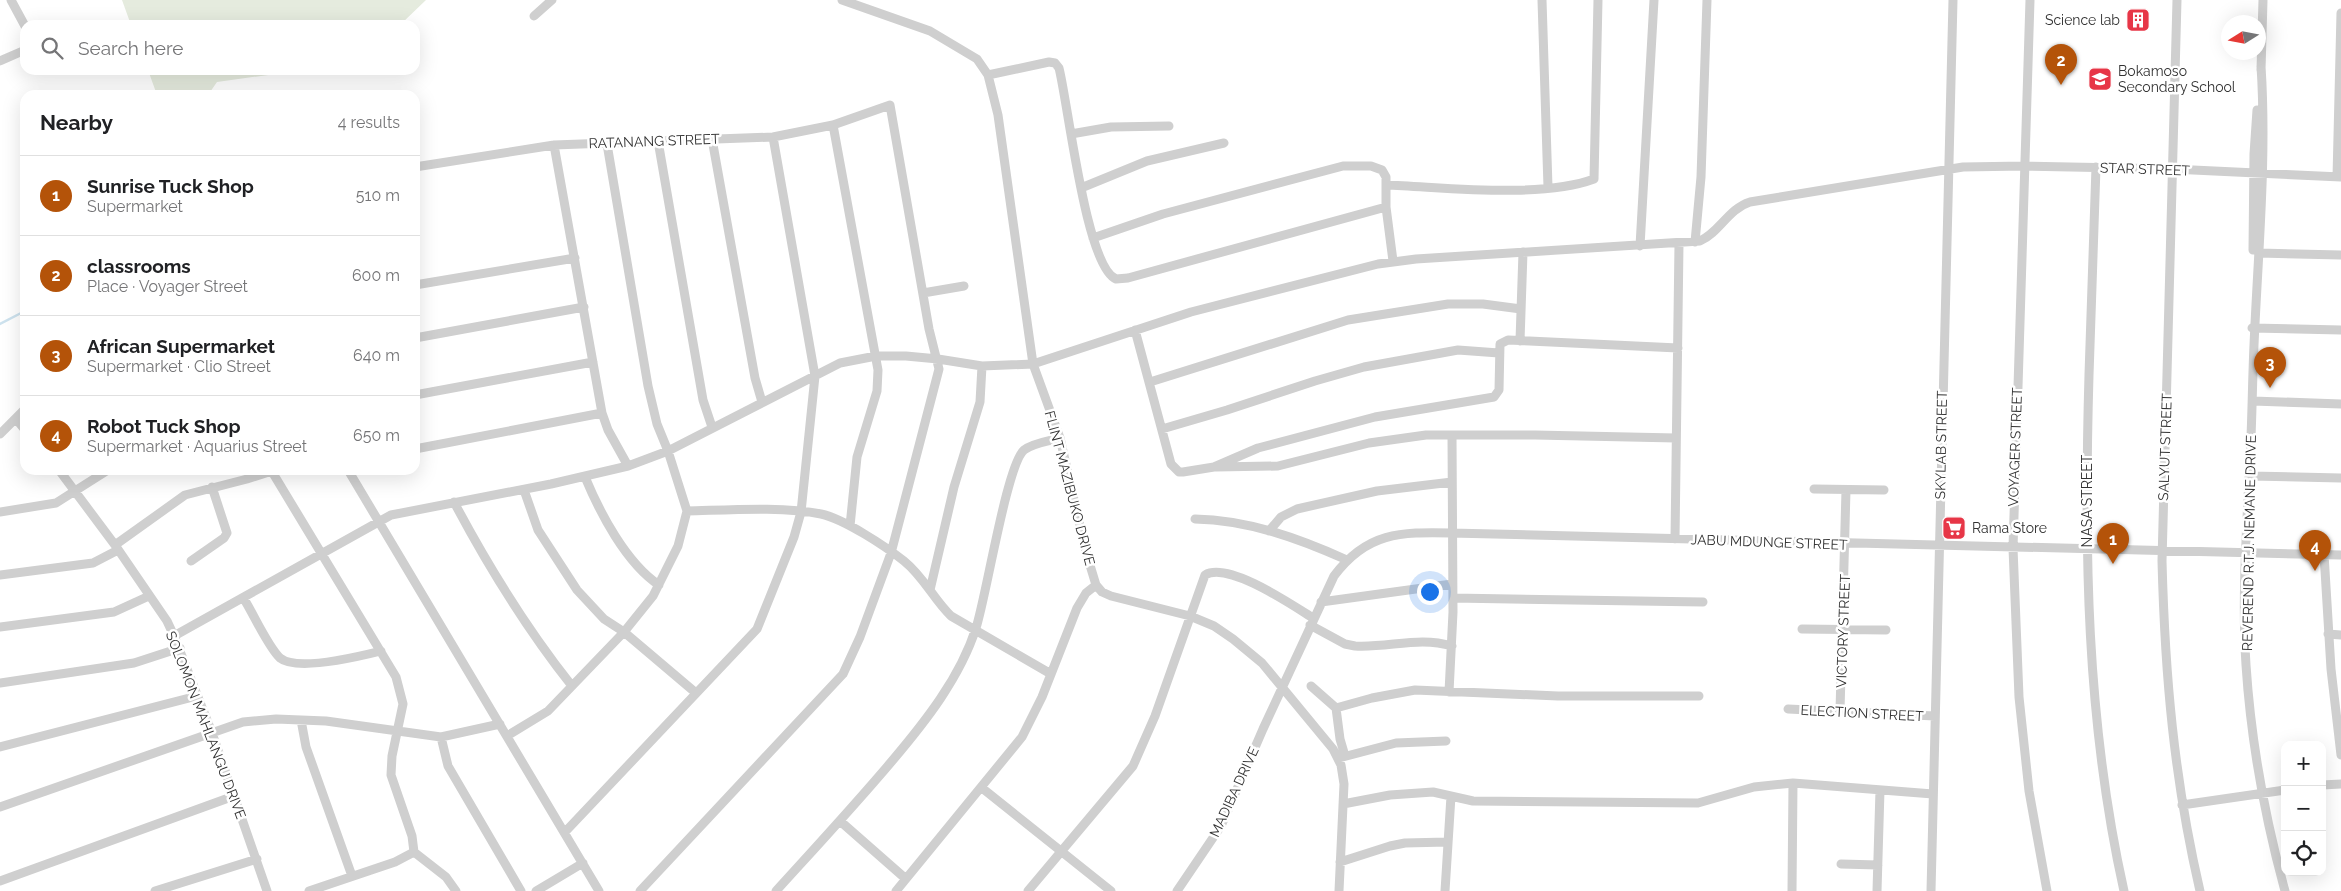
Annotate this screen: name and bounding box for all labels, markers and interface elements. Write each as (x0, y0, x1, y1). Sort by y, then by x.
building icon: Science lab (2125, 7, 2151, 33)
place label: Science lab (2045, 12, 2120, 28)
north arrow (2221, 15, 2266, 60)
search box (20, 20, 420, 75)
icon: search (38, 34, 66, 62)
text: Search here (78, 37, 184, 59)
pin: 2 (2045, 44, 2077, 85)
place label: Bokamoso Secondary School (2118, 63, 2236, 95)
school or university icon: Bokamoso Secondary School (2087, 66, 2113, 92)
text: Nearby (40, 110, 113, 135)
text: 4 results (338, 113, 400, 132)
street label: RATANANG STREET (588, 131, 720, 151)
street label: STAR STREET (2100, 159, 2191, 179)
text: Sunrise Tuck Shop (87, 175, 254, 197)
text: 1 (52, 186, 60, 205)
text: 510 m (356, 186, 400, 205)
text: Supermarket (87, 197, 183, 216)
text: classrooms (87, 255, 191, 277)
text: 2 (51, 266, 61, 285)
text: 600 m (352, 266, 400, 285)
text: Place · Voyager Street (87, 277, 248, 296)
text: African Supermarket (87, 335, 275, 357)
text: 3 (52, 346, 60, 365)
text: 640 m (353, 346, 400, 365)
pin: 3 (2254, 347, 2286, 388)
text: Supermarket · Clio Street (87, 357, 271, 376)
street label: VOYAGER STREET (2005, 387, 2025, 507)
street label: SKYLAB STREET (1932, 390, 1950, 500)
street label: SALYUT STREET (2155, 393, 2175, 501)
street label: FLINT MAZIBUKO DRIVE (1042, 409, 1098, 567)
text: Robot Tuck Shop (87, 415, 240, 437)
text: 4 (51, 426, 61, 445)
text: 650 m (353, 426, 400, 445)
street label: REVEREND R.T.J. NEMANE DRIVE (2239, 435, 2259, 651)
text: Supermarket · Aquarius Street (87, 437, 307, 456)
street label: NASA STREET (2079, 454, 2095, 547)
supermarket icon: Rama Store (1941, 515, 1967, 541)
place label: Rama Store (1972, 520, 2047, 536)
pin: 1 (2097, 523, 2129, 564)
pin: 4 (2299, 530, 2331, 571)
street label: JABU MDUNGE STREET (1690, 531, 1848, 553)
street label: VICTORY STREET (1833, 573, 1853, 688)
your location (1417, 579, 1443, 605)
street label: SOLOMON MAHLANGU DRIVE (163, 629, 249, 821)
street label: ELECTION STREET (1800, 702, 1924, 724)
map controls (2281, 741, 2326, 876)
button: + (2281, 741, 2326, 786)
street label: MADIBA DRIVE (1206, 744, 1262, 840)
button: − (2281, 786, 2326, 831)
button: locate (2281, 831, 2326, 876)

